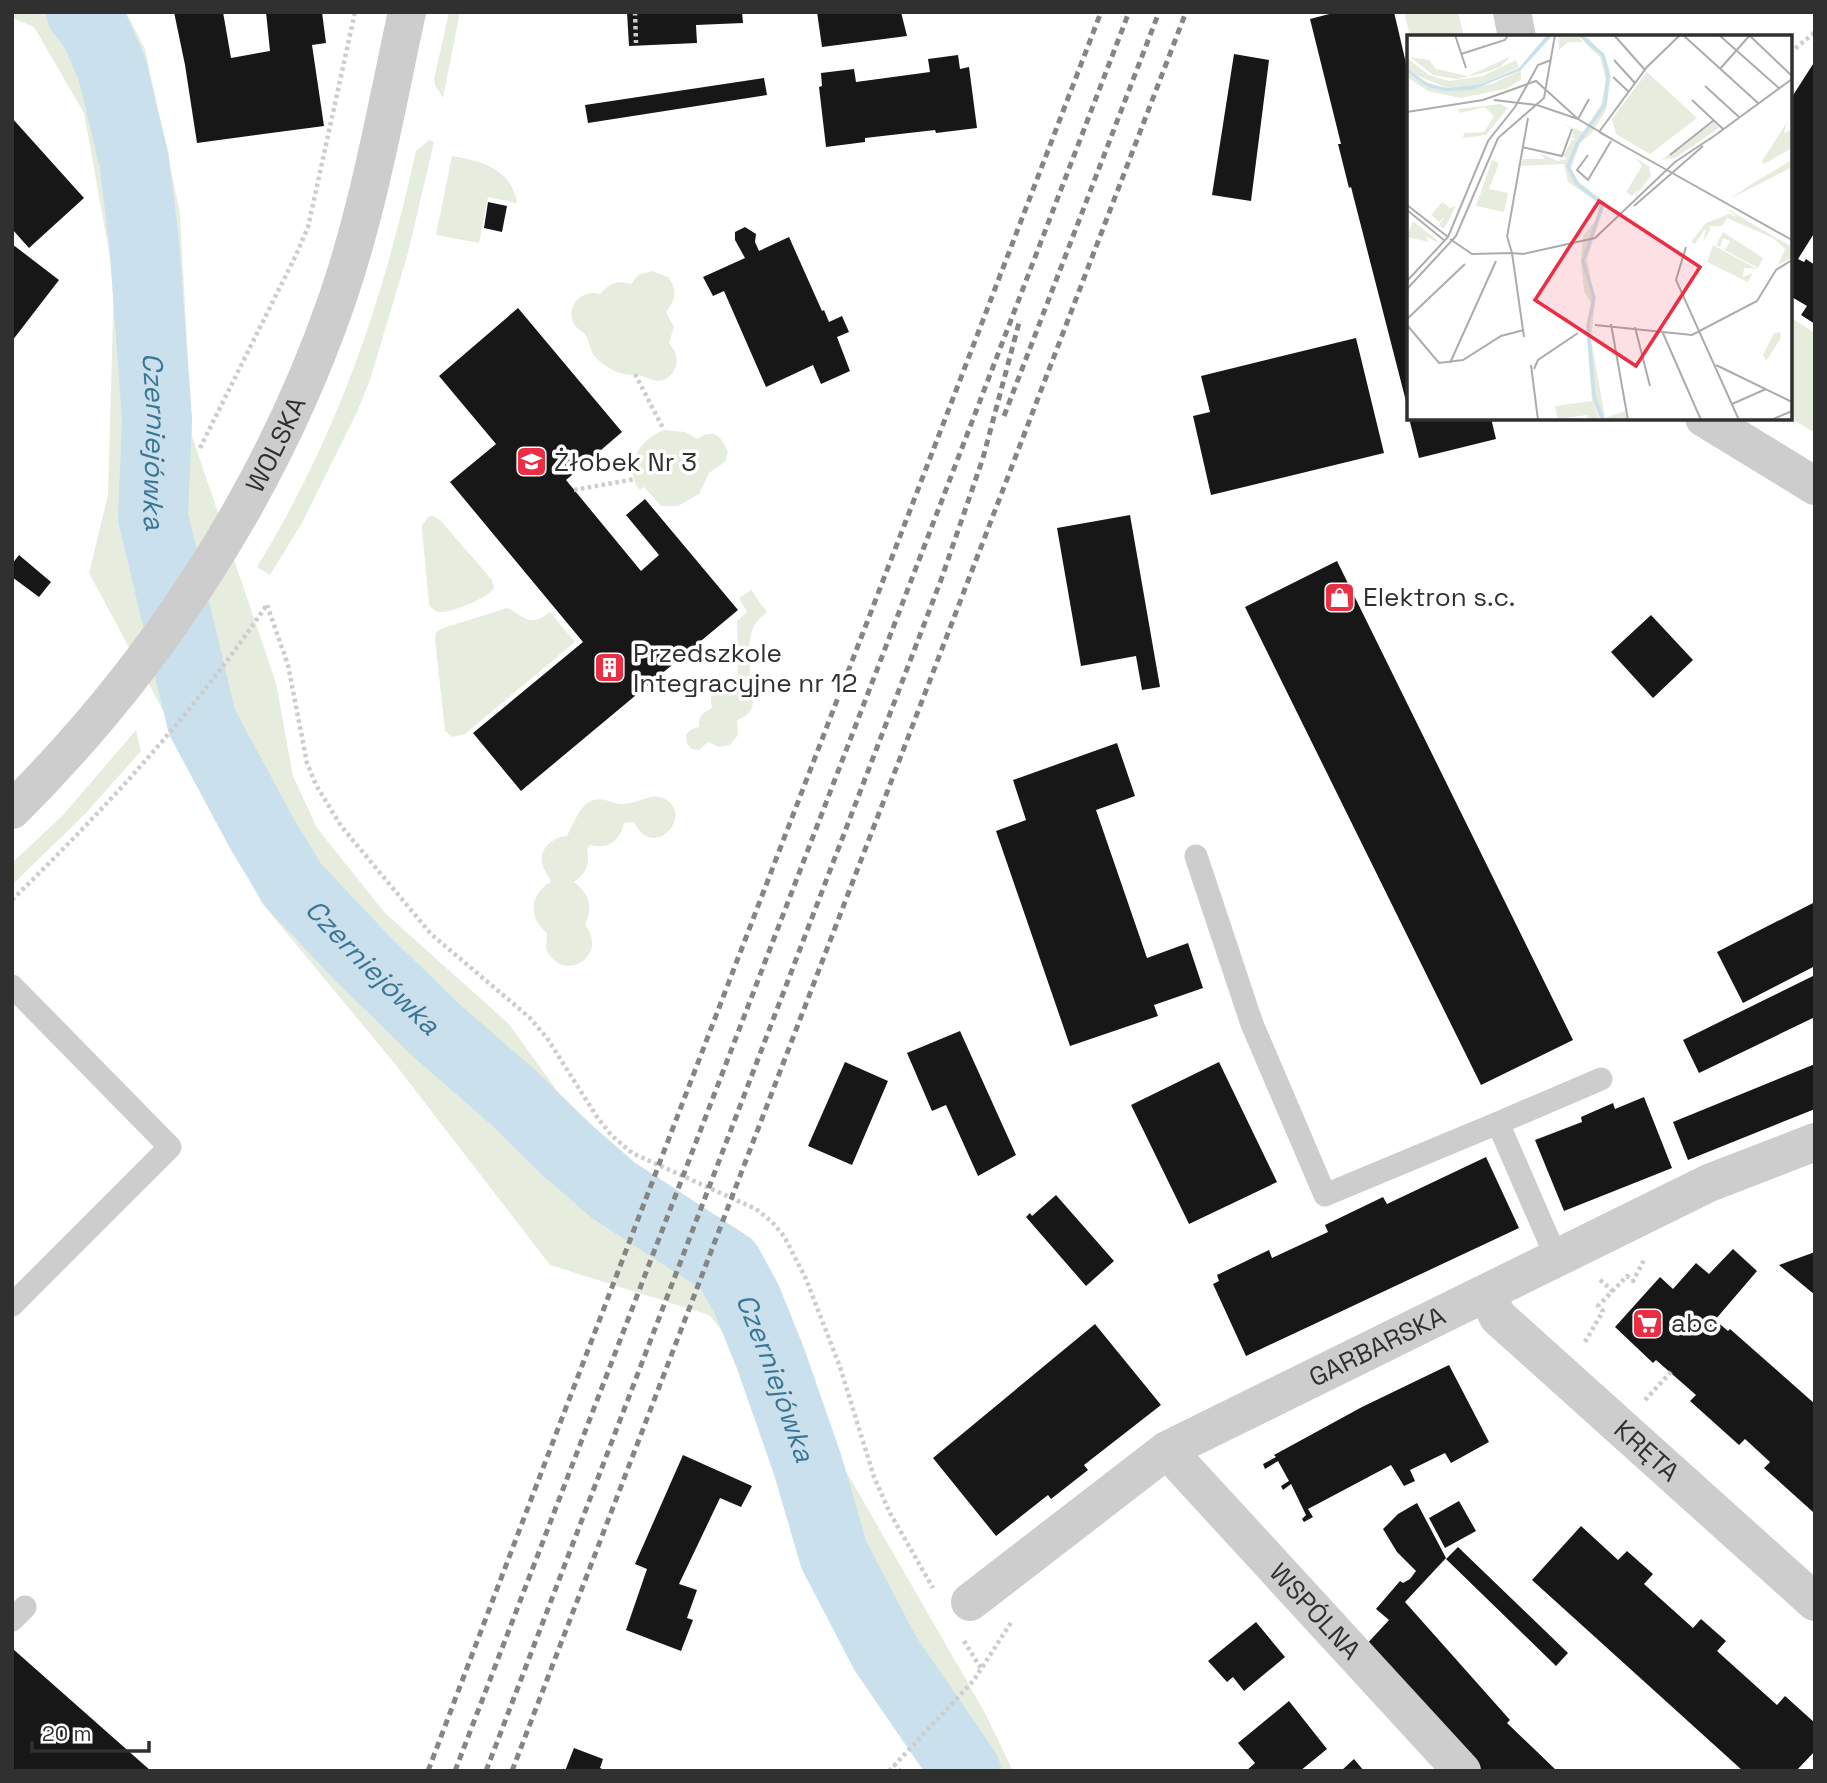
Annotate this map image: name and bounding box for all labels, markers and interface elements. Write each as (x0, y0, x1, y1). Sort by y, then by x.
inset map (1407, 35, 1792, 420)
water label: Czerniejówka (134, 351, 175, 534)
street label: WOLSKA (238, 391, 314, 498)
school or university icon: Żłobek Nr 3 (514, 445, 548, 479)
place label: Żłobek Nr 3 (554, 445, 697, 479)
shop icon: Elektron s.c. (1323, 580, 1357, 614)
place label: Elektron s.c. (1363, 580, 1515, 614)
place label: Przedszkole Integracyjne nr 12 (633, 636, 857, 700)
building icon: Przedszkole Integracyjne nr 12 (593, 651, 627, 685)
water label: Czerniejówka (298, 891, 449, 1043)
water label: Czerniejówka (728, 1288, 823, 1467)
street label: GARBARSKA (1303, 1299, 1451, 1394)
supermarket icon: abc (1631, 1306, 1665, 1340)
place label: abc (1671, 1306, 1718, 1340)
street label: KRĘTA (1607, 1412, 1687, 1489)
street label: WSPÓLNA (1262, 1556, 1368, 1667)
scale bar (32, 1710, 149, 1754)
text: 20 m (42, 1720, 92, 1747)

